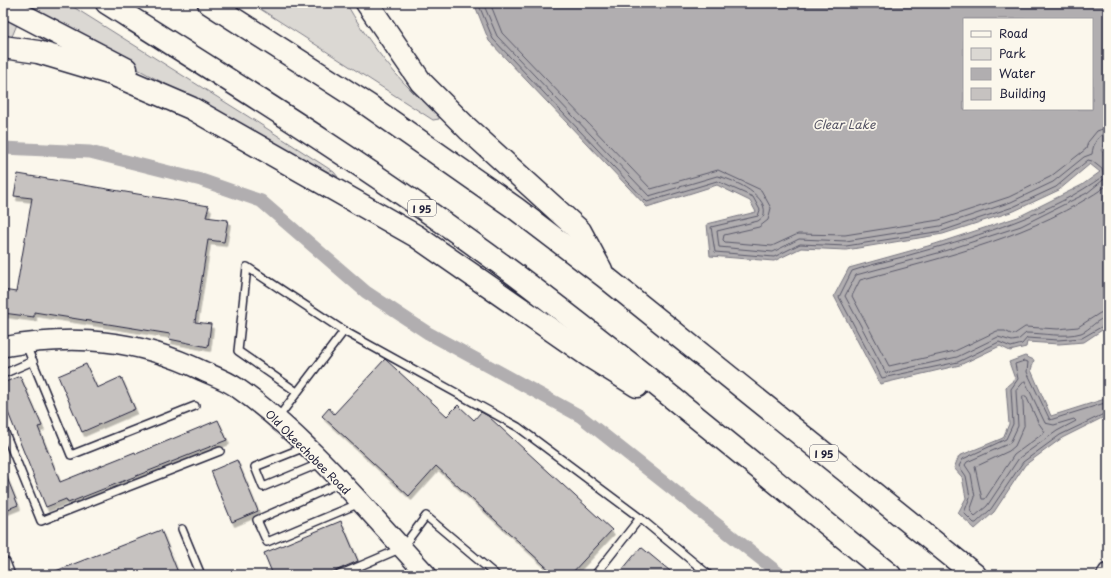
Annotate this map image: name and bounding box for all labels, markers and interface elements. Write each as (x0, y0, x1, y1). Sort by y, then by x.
legend (963, 18, 1093, 110)
text: Road (999, 24, 1028, 42)
text: Park (999, 44, 1026, 62)
text: Water (999, 64, 1036, 82)
text: Building (999, 84, 1046, 102)
water label: Clear Lake (813, 115, 876, 133)
road number: I 95 (408, 200, 436, 216)
street label: Old Okeechobee Road (262, 406, 354, 498)
road number: I 95 (810, 445, 838, 461)

